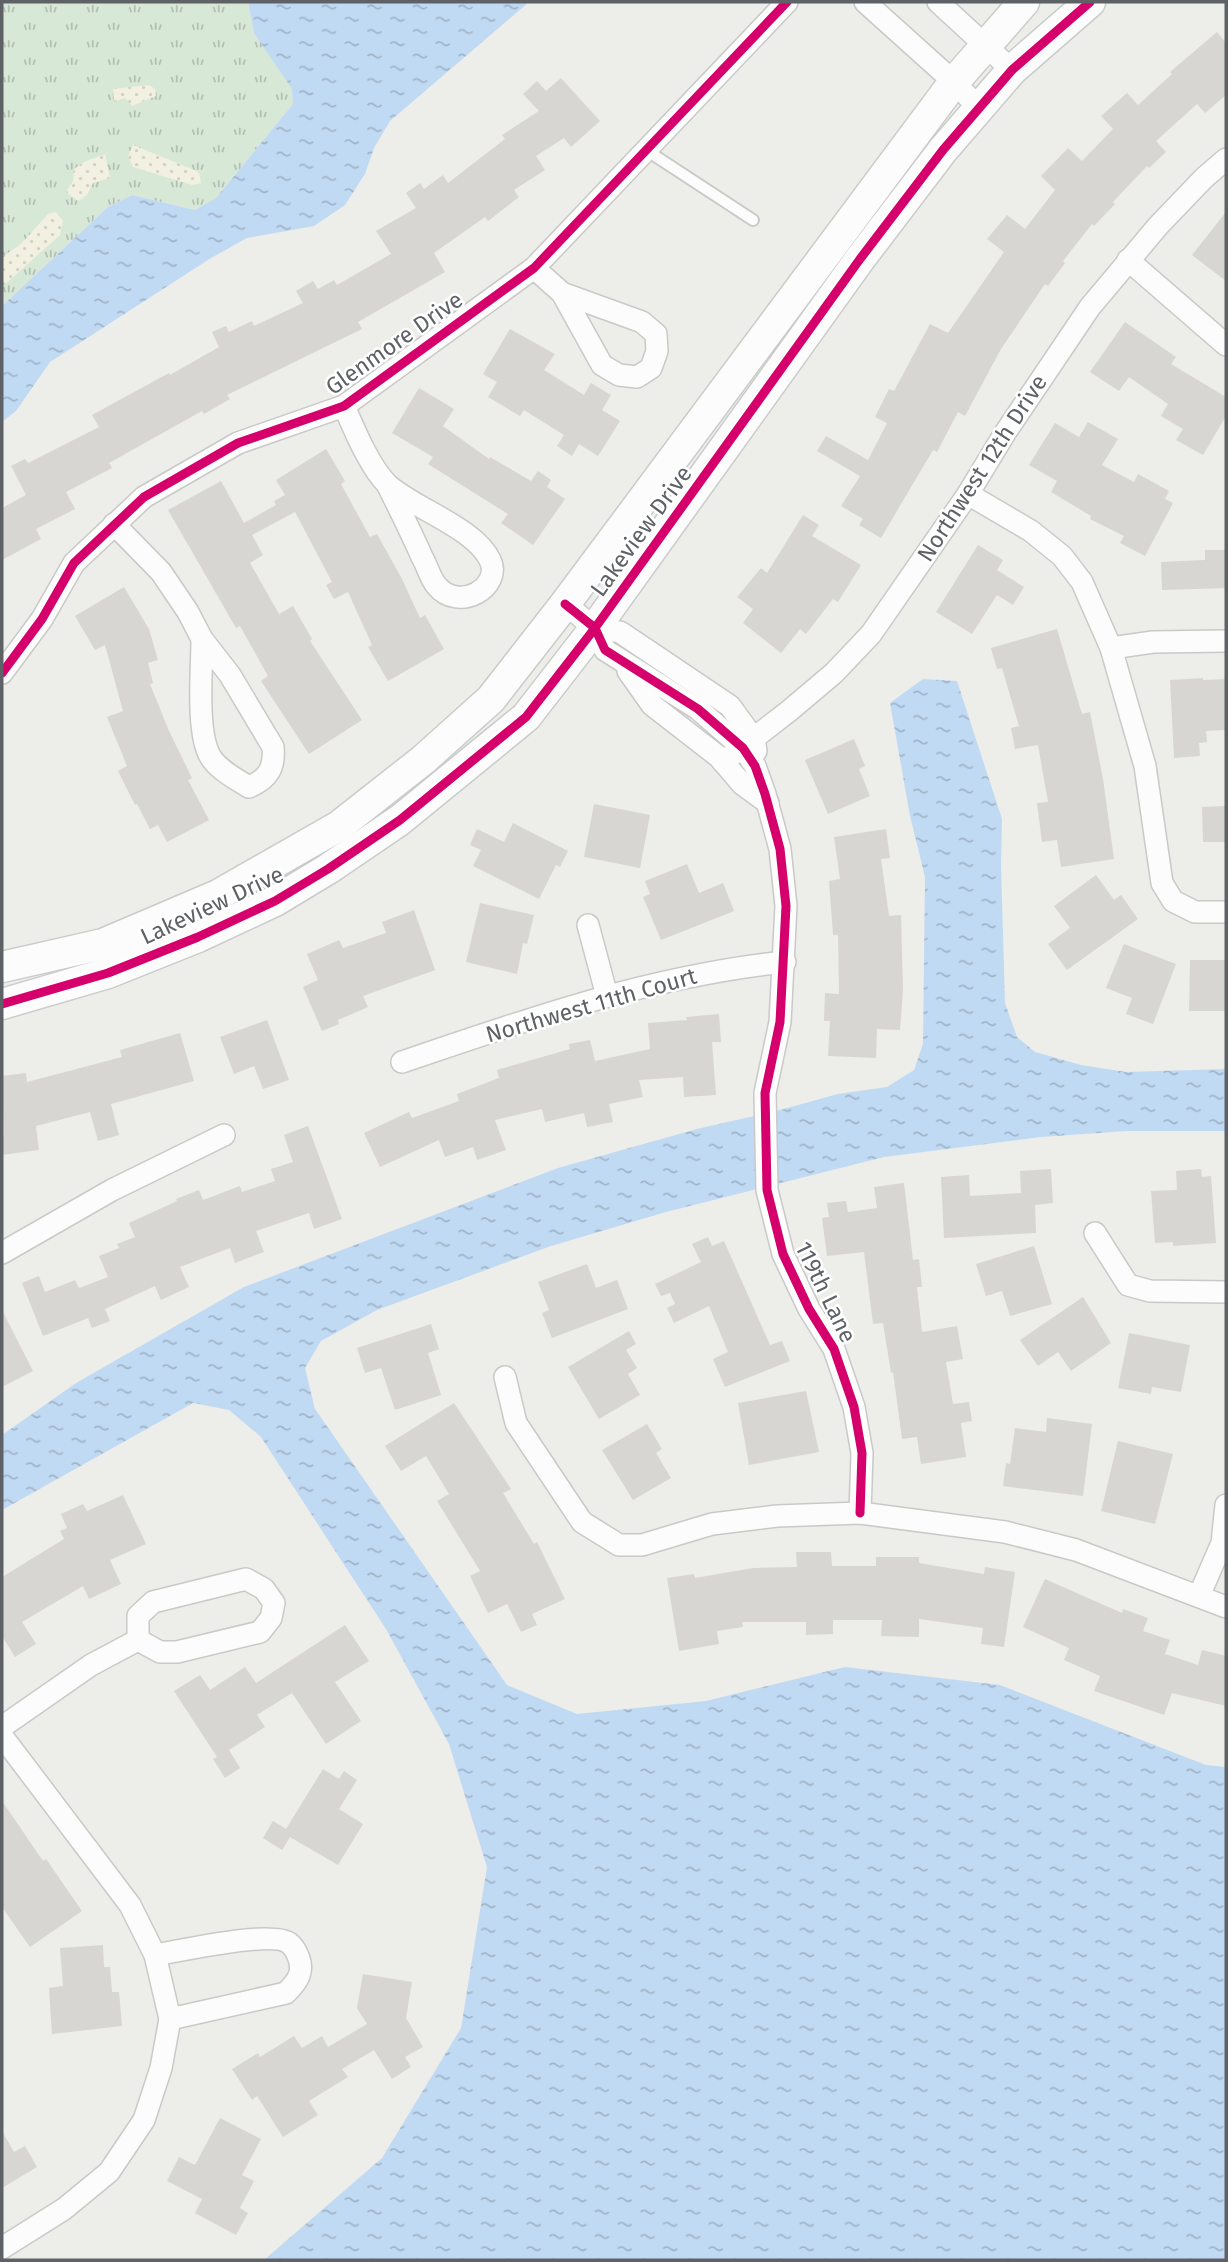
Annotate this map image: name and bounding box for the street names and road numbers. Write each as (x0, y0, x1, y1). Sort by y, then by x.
street label: Glenmore Drive (320, 285, 468, 401)
street label: Northwest 12th Drive (911, 369, 1053, 567)
street label: Lakeview Drive (584, 460, 698, 602)
street label: Lakeview Drive (136, 860, 288, 950)
street label: Northwest 11th Court (482, 961, 700, 1048)
street label: 119th Lane (789, 1237, 863, 1347)

